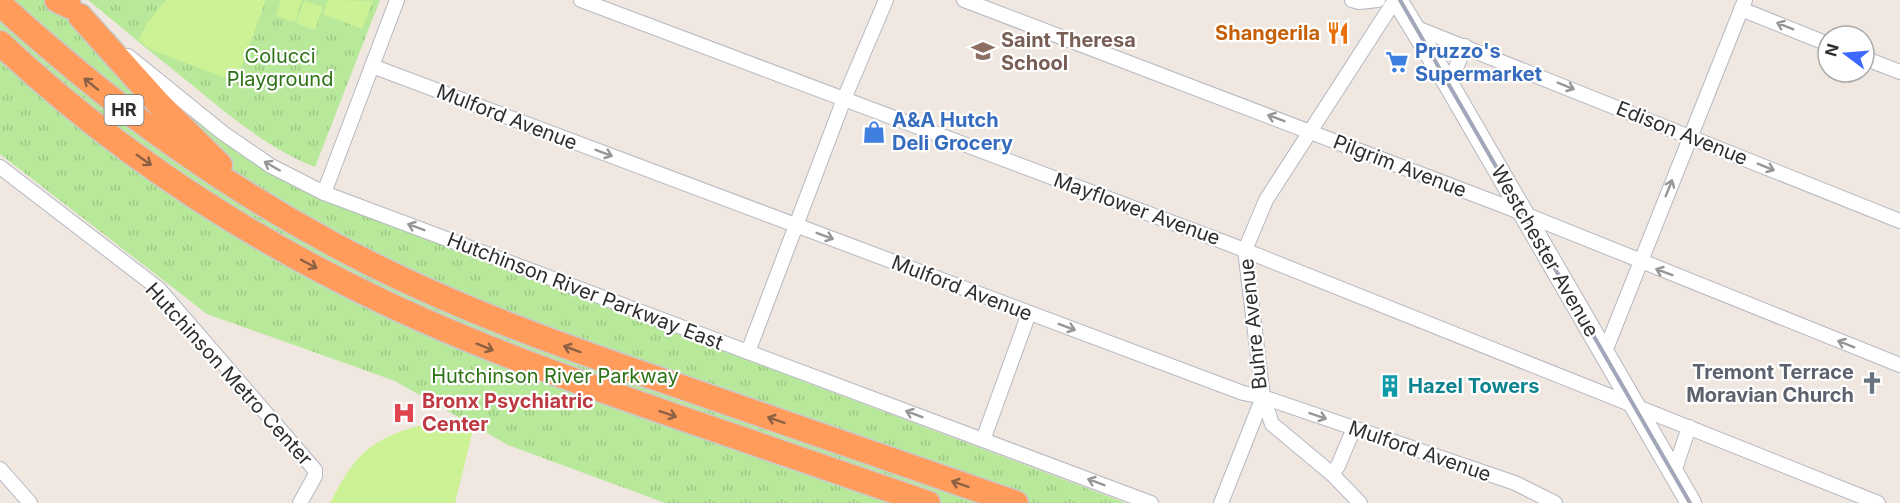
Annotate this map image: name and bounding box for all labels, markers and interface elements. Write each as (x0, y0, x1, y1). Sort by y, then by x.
restaurant icon: Shangerila (1325, 20, 1351, 46)
one-way arrow (1776, 20, 1794, 31)
place label: Shangerila (1215, 21, 1320, 45)
north arrow (1816, 24, 1876, 84)
place label: Saint Theresa School (1001, 28, 1136, 75)
school or university icon: Saint Theresa School (970, 38, 996, 64)
place label: Pruzzo's Supermarket (1415, 39, 1542, 86)
text: N (1820, 41, 1843, 58)
park label: Colucci Playground (227, 44, 333, 91)
supermarket icon: Pruzzo's Supermarket (1384, 49, 1410, 75)
one-way arrow (83, 77, 99, 90)
street label: Mulford Avenue (433, 79, 581, 155)
one-way arrow (1556, 81, 1575, 92)
road number: HR (104, 95, 144, 125)
street label: Edison Avenue (1613, 96, 1751, 170)
place label: A&A Hutch Deli Grocery (892, 108, 1013, 155)
one-way arrow (1267, 112, 1286, 123)
shop icon: A&A Hutch Deli Grocery (861, 119, 887, 145)
street label: Pilgrim Avenue (1330, 130, 1470, 202)
one-way arrow (594, 148, 612, 159)
one-way arrow (135, 154, 151, 166)
one-way arrow (264, 160, 281, 172)
street label: Westchester Avenue (1486, 161, 1604, 341)
one-way arrow (1756, 162, 1775, 173)
street label: Mayflower Avenue (1050, 168, 1224, 250)
one-way arrow (1664, 180, 1675, 198)
one-way arrow (408, 221, 426, 232)
street label: Hutchinson River Parkway East (444, 227, 727, 355)
one-way arrow (816, 232, 834, 243)
street label: Mulford Avenue (888, 250, 1036, 326)
street label: Buhre Avenue (1234, 257, 1272, 391)
one-way arrow (300, 258, 317, 270)
one-way arrow (1655, 266, 1674, 277)
street label: Hutchinson Metro Center (141, 278, 318, 471)
one-way arrow (1057, 323, 1076, 334)
one-way arrow (1837, 338, 1855, 349)
one-way arrow (476, 342, 494, 353)
one-way arrow (563, 343, 582, 354)
place label: Tremont Terrace Moravian Church (1686, 360, 1854, 407)
park label: Hutchinson River Parkway (431, 364, 679, 388)
church icon: Tremont Terrace Moravian Church (1859, 370, 1885, 396)
building icon: Hazel Towers (1377, 373, 1403, 399)
place label: Hazel Towers (1408, 374, 1539, 398)
place label: Bronx Psychiatric Center (422, 389, 594, 436)
hospital icon: Bronx Psychiatric Center (391, 400, 417, 426)
one-way arrow (905, 408, 923, 419)
one-way arrow (658, 409, 677, 420)
one-way arrow (1308, 411, 1327, 422)
one-way arrow (767, 414, 786, 425)
street label: Mulford Avenue (1346, 415, 1494, 487)
one-way arrow (1087, 476, 1106, 487)
one-way arrow (951, 477, 970, 488)

